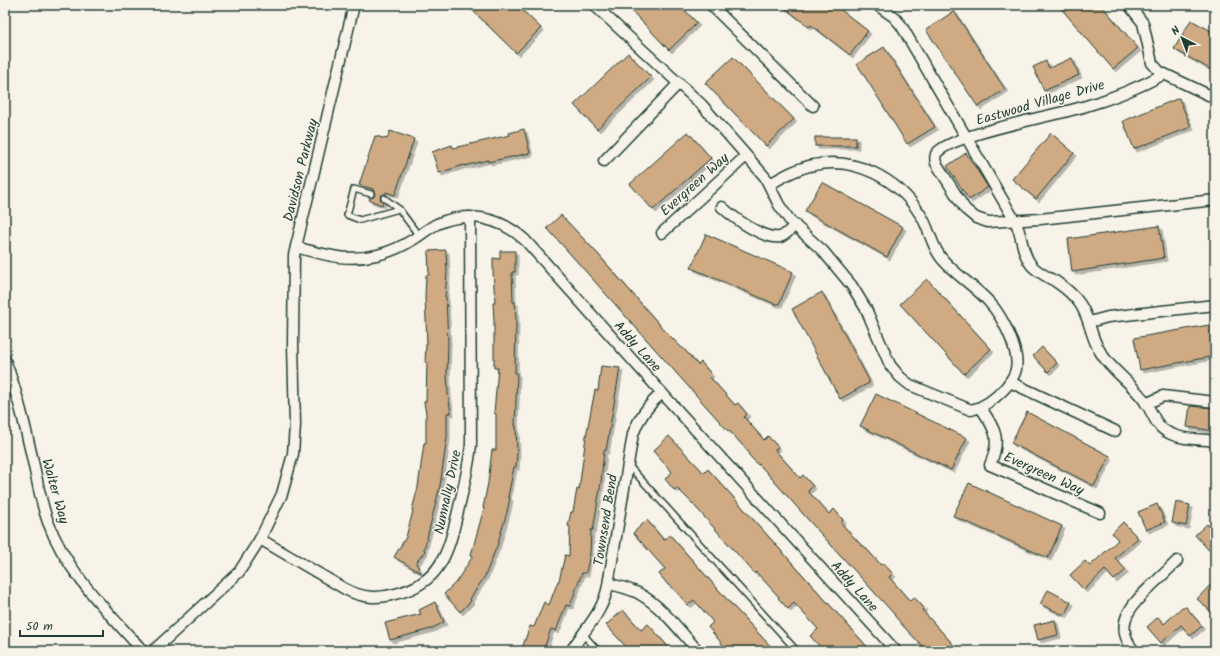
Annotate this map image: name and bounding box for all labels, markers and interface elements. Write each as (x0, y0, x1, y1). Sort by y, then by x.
north arrow (1162, 18, 1202, 58)
text: N (1167, 22, 1185, 40)
street label: Eastwood Village Drive (973, 74, 1108, 132)
street label: Davidson Parkway (278, 116, 324, 224)
street label: Evergreen Way (655, 147, 734, 222)
street label: Addy Lane (608, 316, 667, 378)
street label: Evergreen Way (1000, 446, 1088, 502)
street label: Nunnally Drive (428, 447, 468, 537)
street label: Walter Way (35, 456, 75, 527)
street label: Townsend Bend (588, 472, 624, 568)
street label: Addy Lane (825, 556, 884, 618)
scale bar (20, 612, 103, 638)
text: 50 m (26, 617, 53, 636)

